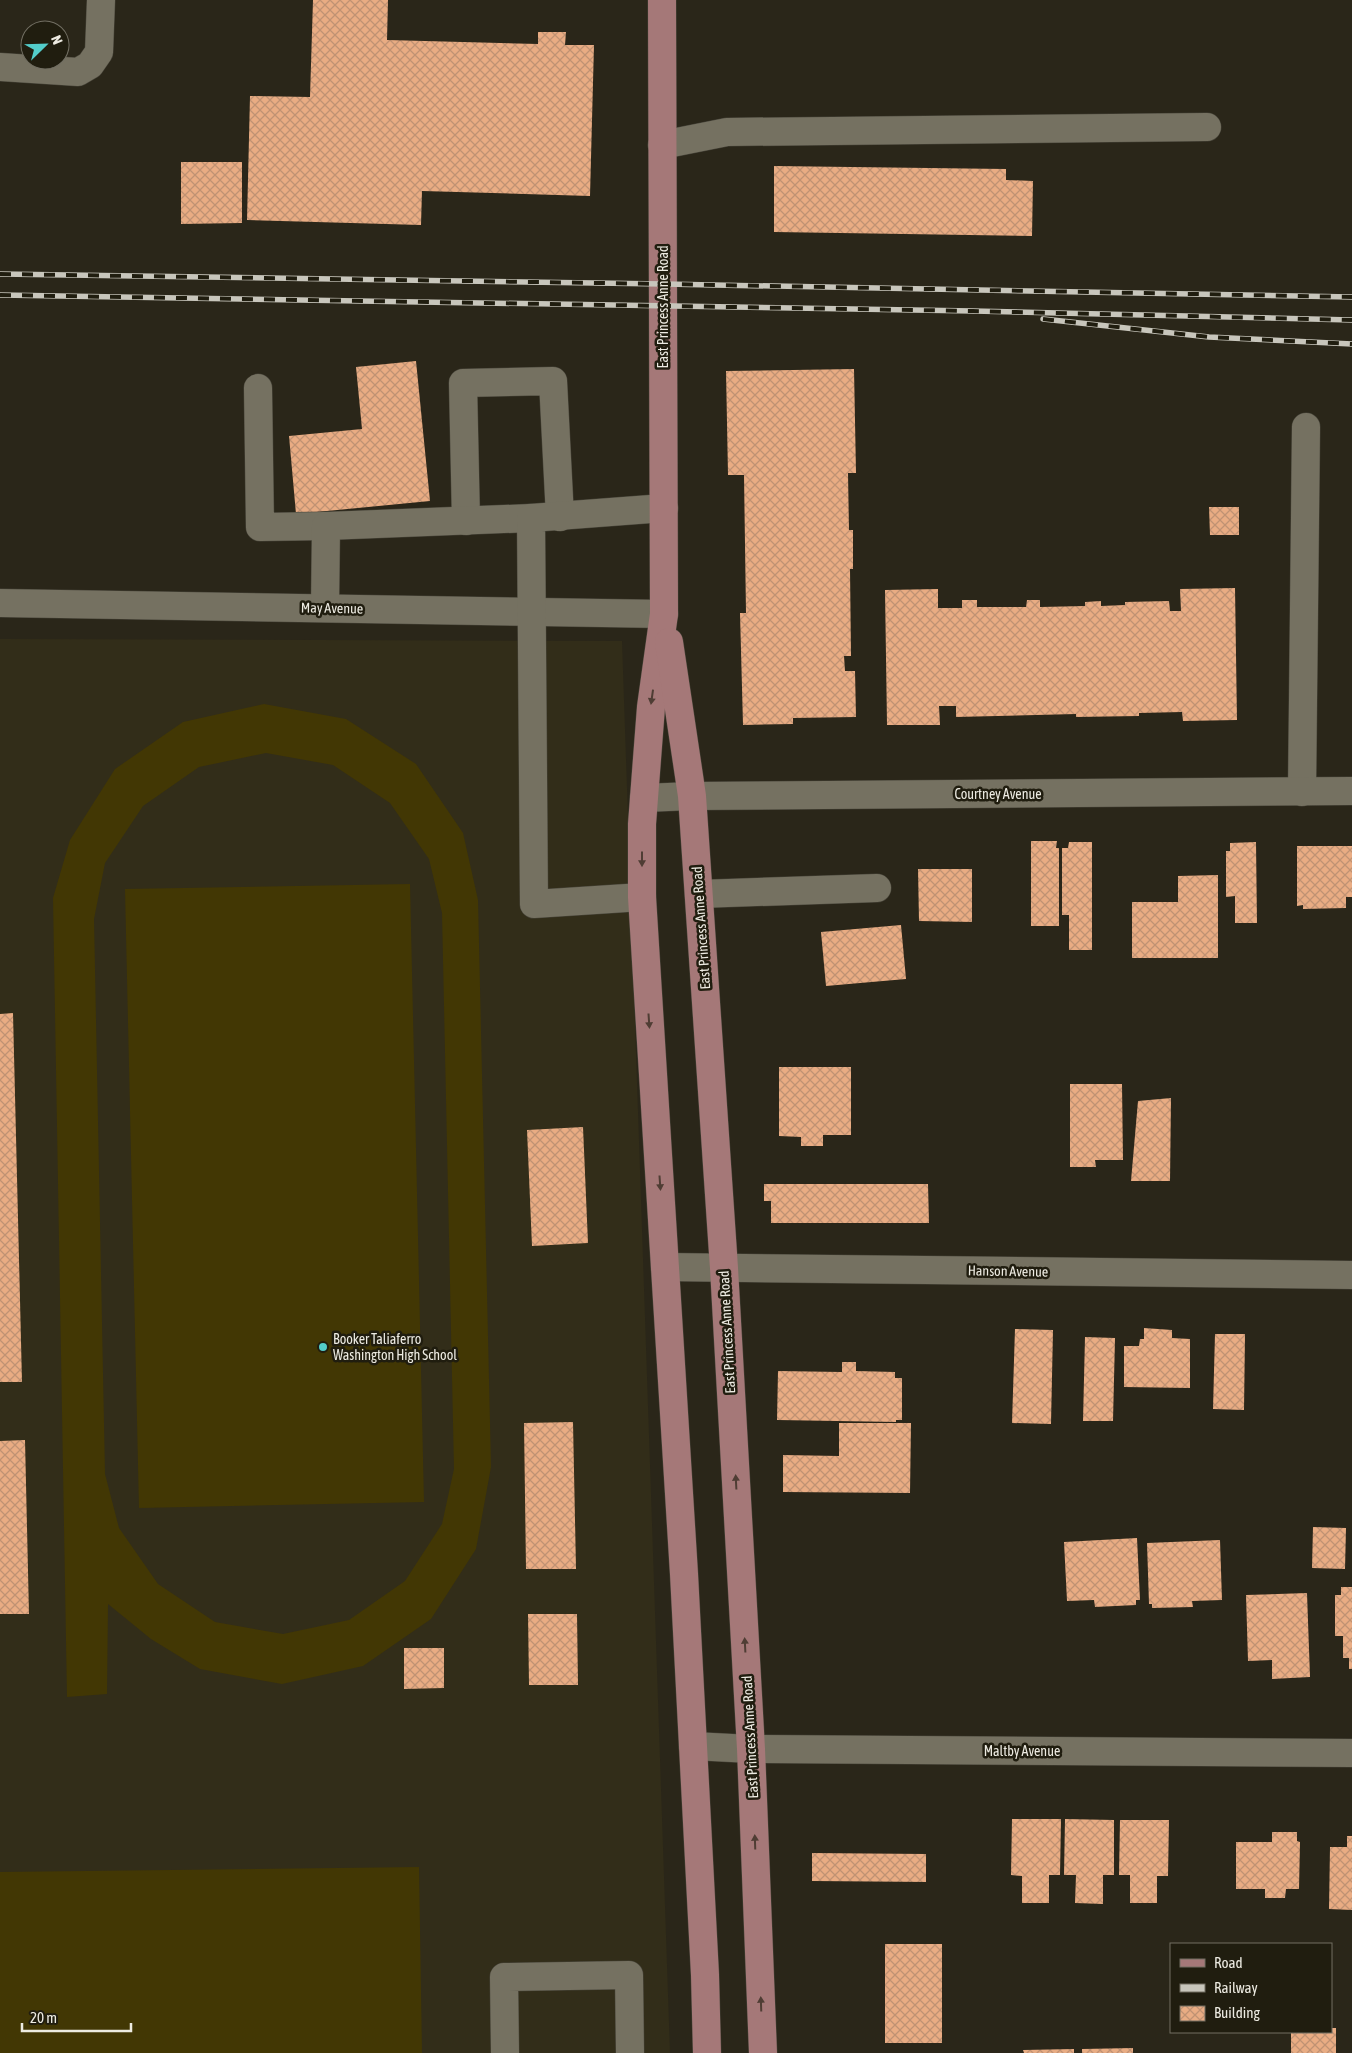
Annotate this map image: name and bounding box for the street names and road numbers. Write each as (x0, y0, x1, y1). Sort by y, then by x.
street label: East Princess Anne Road (655, 245, 671, 369)
street label: May Avenue (301, 599, 363, 617)
street label: Courtney Avenue (954, 786, 1042, 802)
street label: East Princess Anne Road (689, 866, 713, 990)
street label: Hanson Avenue (968, 1262, 1048, 1280)
street label: East Princess Anne Road (716, 1270, 738, 1394)
street label: East Princess Anne Road (739, 1675, 761, 1799)
street label: Maltby Avenue (984, 1743, 1060, 1759)

